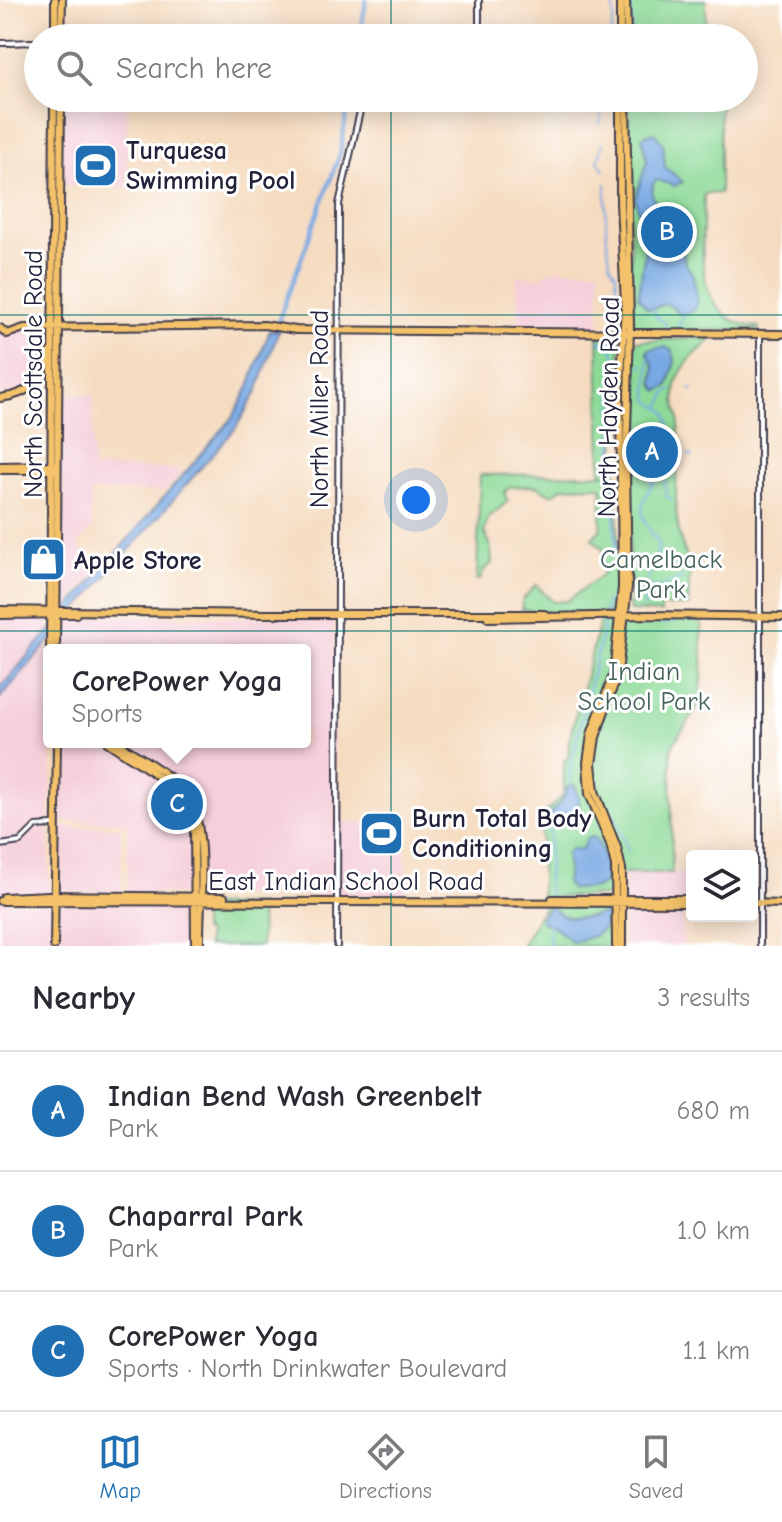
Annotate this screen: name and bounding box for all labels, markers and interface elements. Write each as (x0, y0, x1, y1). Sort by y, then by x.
search box (24, 24, 758, 112)
icon: search (52, 46, 96, 90)
text: Search here (116, 51, 272, 86)
place label: Turquesa Swimming Pool (126, 136, 295, 196)
sports icon: Turquesa Swimming Pool (71, 141, 119, 189)
pin: B (641, 202, 693, 262)
street label: North Scottsdale Road (19, 250, 49, 498)
street label: North Hayden Road (592, 296, 626, 518)
street label: North Miller Road (305, 310, 335, 508)
pin: A (626, 422, 678, 482)
your location (396, 480, 436, 520)
shop icon: Apple Store (19, 536, 67, 584)
park label: Camelback Park (600, 545, 722, 605)
place label: Apple Store (74, 546, 202, 576)
popup (43, 644, 311, 748)
park label: Indian School Park (578, 657, 711, 717)
text: CorePower Yoga (72, 664, 282, 699)
text: Sports (72, 699, 142, 729)
pin: C (151, 774, 203, 834)
place label: Burn Total Body Conditioning (412, 804, 591, 864)
sports icon: Burn Total Body Conditioning (357, 809, 405, 857)
map controls (686, 850, 758, 922)
button: layers (686, 850, 758, 922)
street label: East Indian School Road (208, 867, 484, 897)
text: Nearby (32, 978, 135, 1018)
text: 3 results (657, 983, 750, 1013)
text: Indian Bend Wash Greenbelt (108, 1079, 481, 1114)
text: A (51, 1096, 65, 1126)
text: 680 m (676, 1096, 750, 1126)
text: Park (108, 1114, 158, 1144)
text: Chaparral Park (108, 1199, 303, 1234)
text: B (50, 1216, 66, 1246)
text: 1.0 km (677, 1216, 750, 1246)
text: Park (108, 1234, 158, 1264)
text: CorePower Yoga (108, 1319, 319, 1354)
text: C (50, 1336, 66, 1366)
text: 1.1 km (683, 1336, 750, 1366)
text: Sports · North Drinkwater Boulevard (108, 1354, 507, 1384)
tab: Map (98, 1430, 142, 1504)
tab: Directions (339, 1430, 432, 1504)
tab: Saved (629, 1430, 684, 1504)

